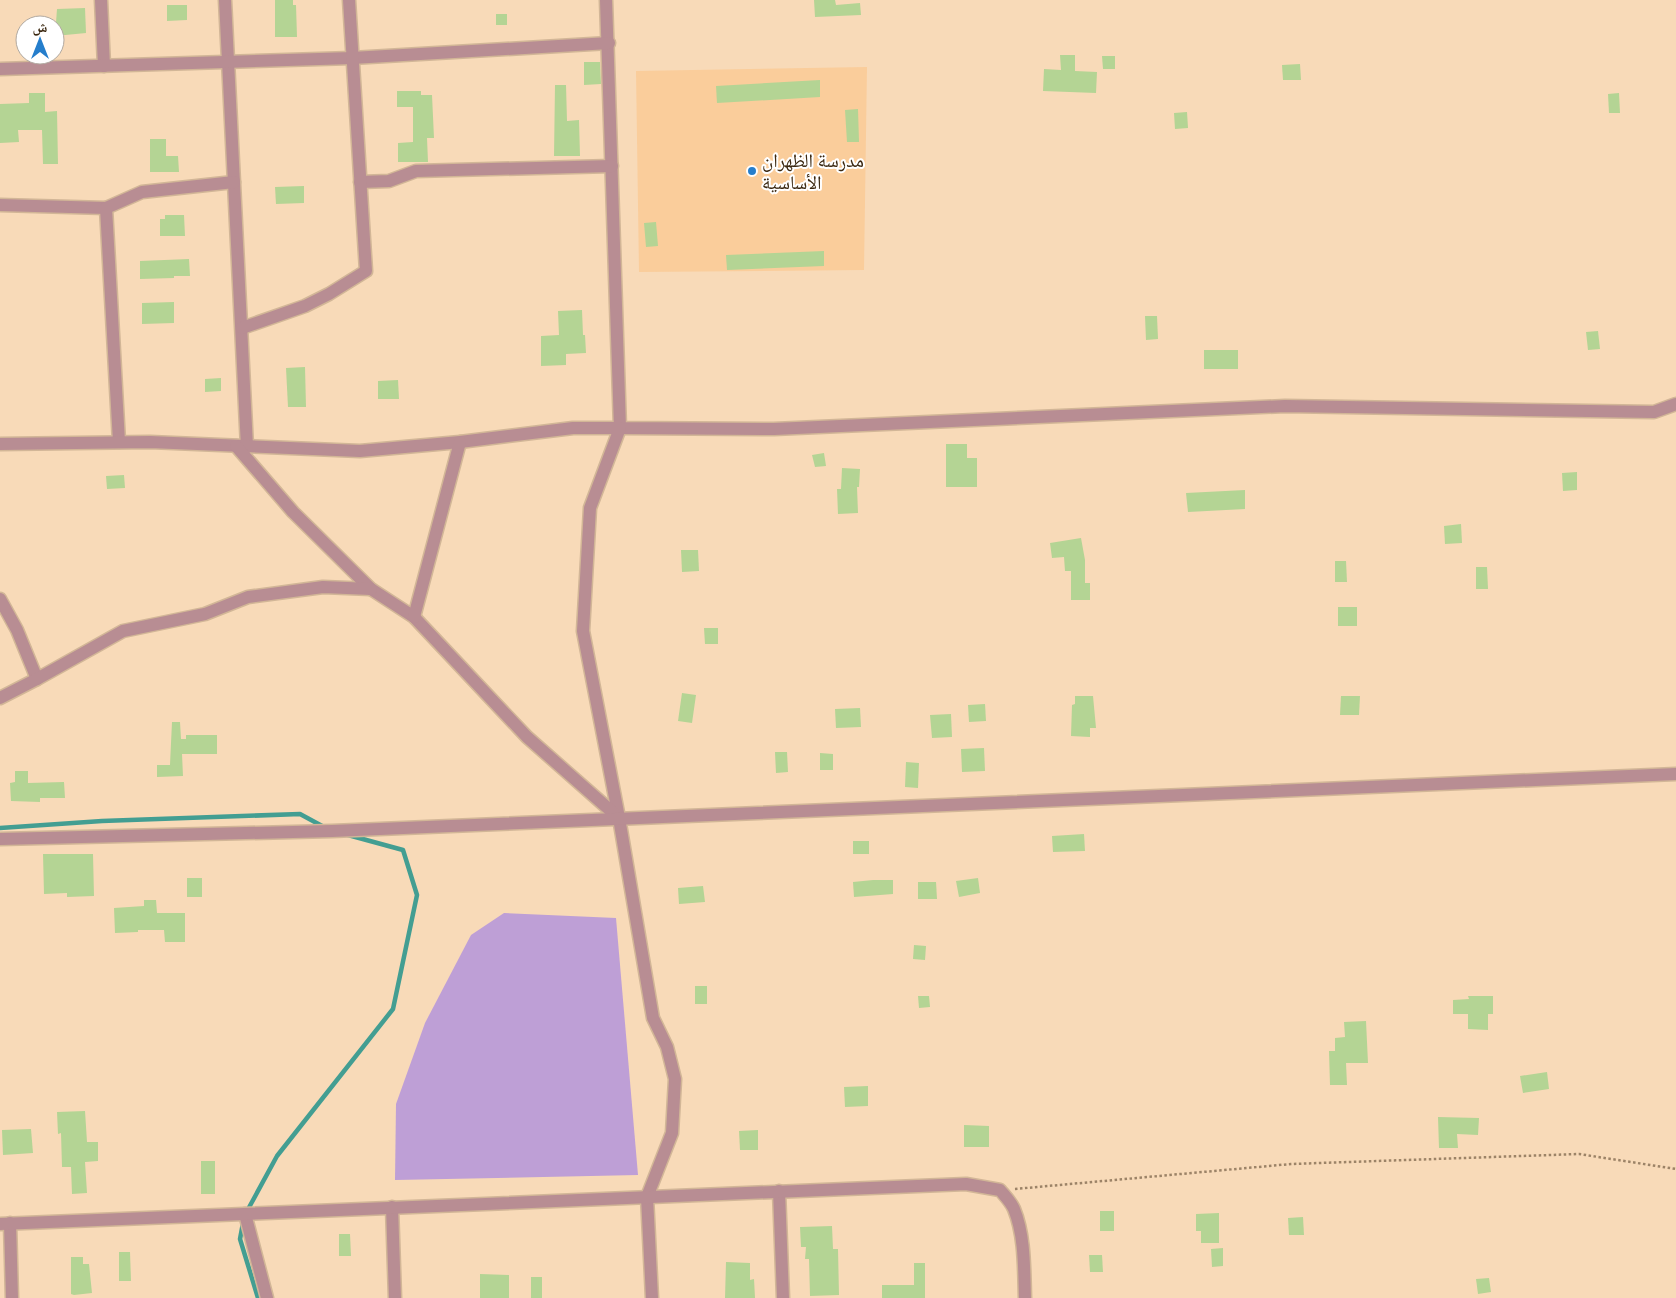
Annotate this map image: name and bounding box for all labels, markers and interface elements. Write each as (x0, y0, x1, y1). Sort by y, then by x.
north arrow (15, 15, 65, 65)
text: ش (33, 19, 48, 36)
place label: مدرسة الظهران الأساسية (762, 149, 864, 194)
marker: مدرسة الظهران الأساسية (746, 165, 758, 177)

